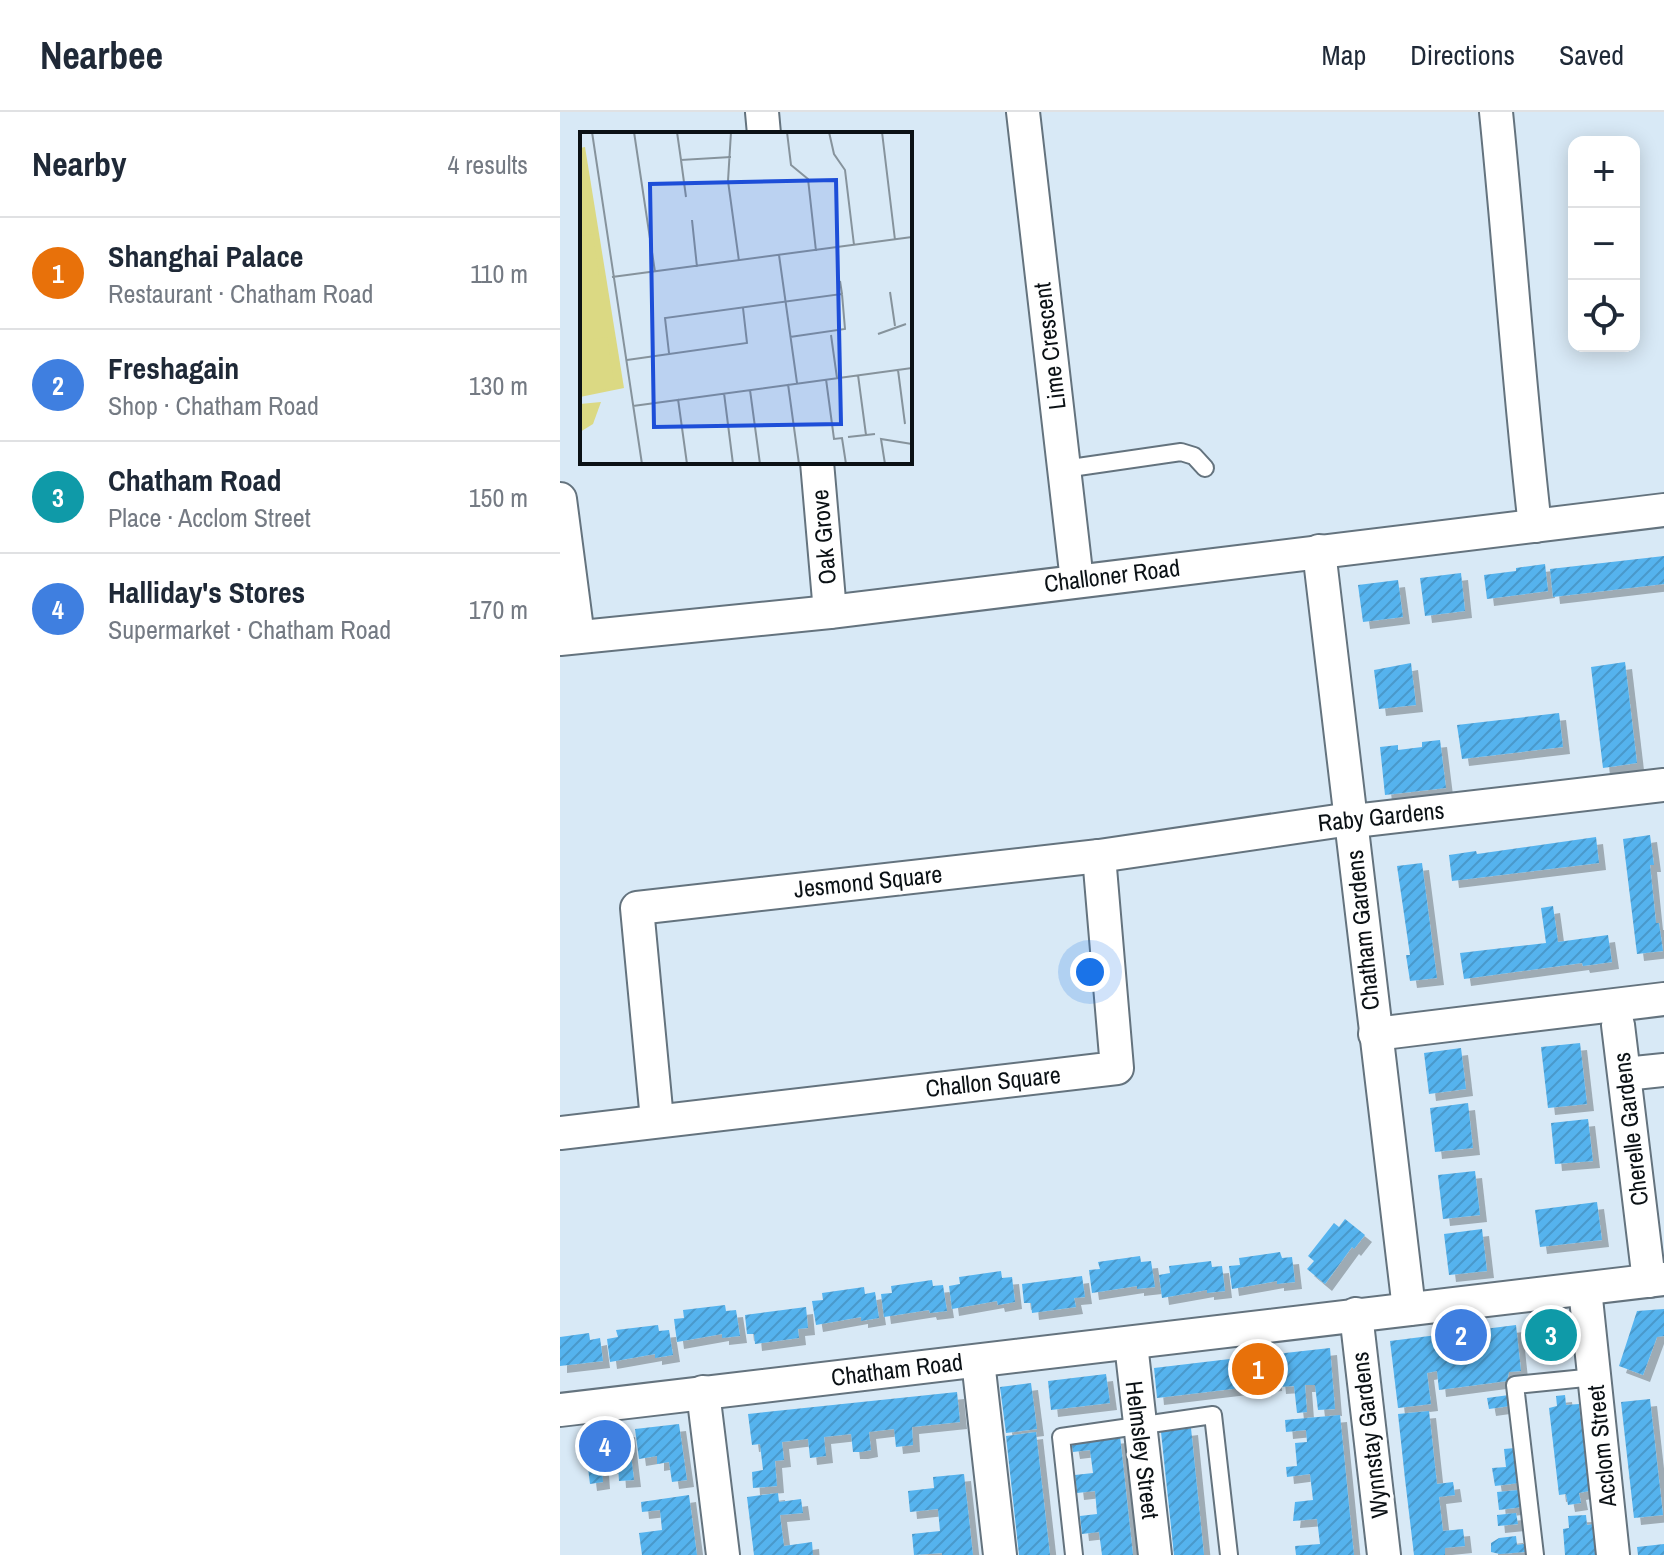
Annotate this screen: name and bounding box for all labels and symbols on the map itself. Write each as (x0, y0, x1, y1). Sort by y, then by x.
inset map (580, 132, 912, 464)
street label: Lime Crescent (1025, 280, 1073, 412)
street label: Oak Grove (803, 488, 843, 586)
street label: Challoner Road (1042, 551, 1182, 599)
street label: Raby Gardens (1316, 793, 1446, 839)
street label: Chatham Gardens (1338, 848, 1386, 1012)
street label: Jesmond Square (792, 857, 944, 905)
your location (1070, 952, 1110, 992)
street label: Cherelle Gardens (1605, 1051, 1655, 1208)
street label: Challon Square (924, 1058, 1062, 1104)
pin: 2 (1435, 1305, 1487, 1365)
pin: 3 (1525, 1305, 1577, 1365)
pin: 1 (1232, 1339, 1284, 1399)
street label: Chatham Road (829, 1345, 965, 1393)
street label: Wynnstay Gardens (1343, 1350, 1395, 1520)
street label: Helmsley Street (1119, 1379, 1167, 1521)
street label: Acclom Street (1579, 1383, 1623, 1510)
pin: 4 (579, 1416, 631, 1476)

